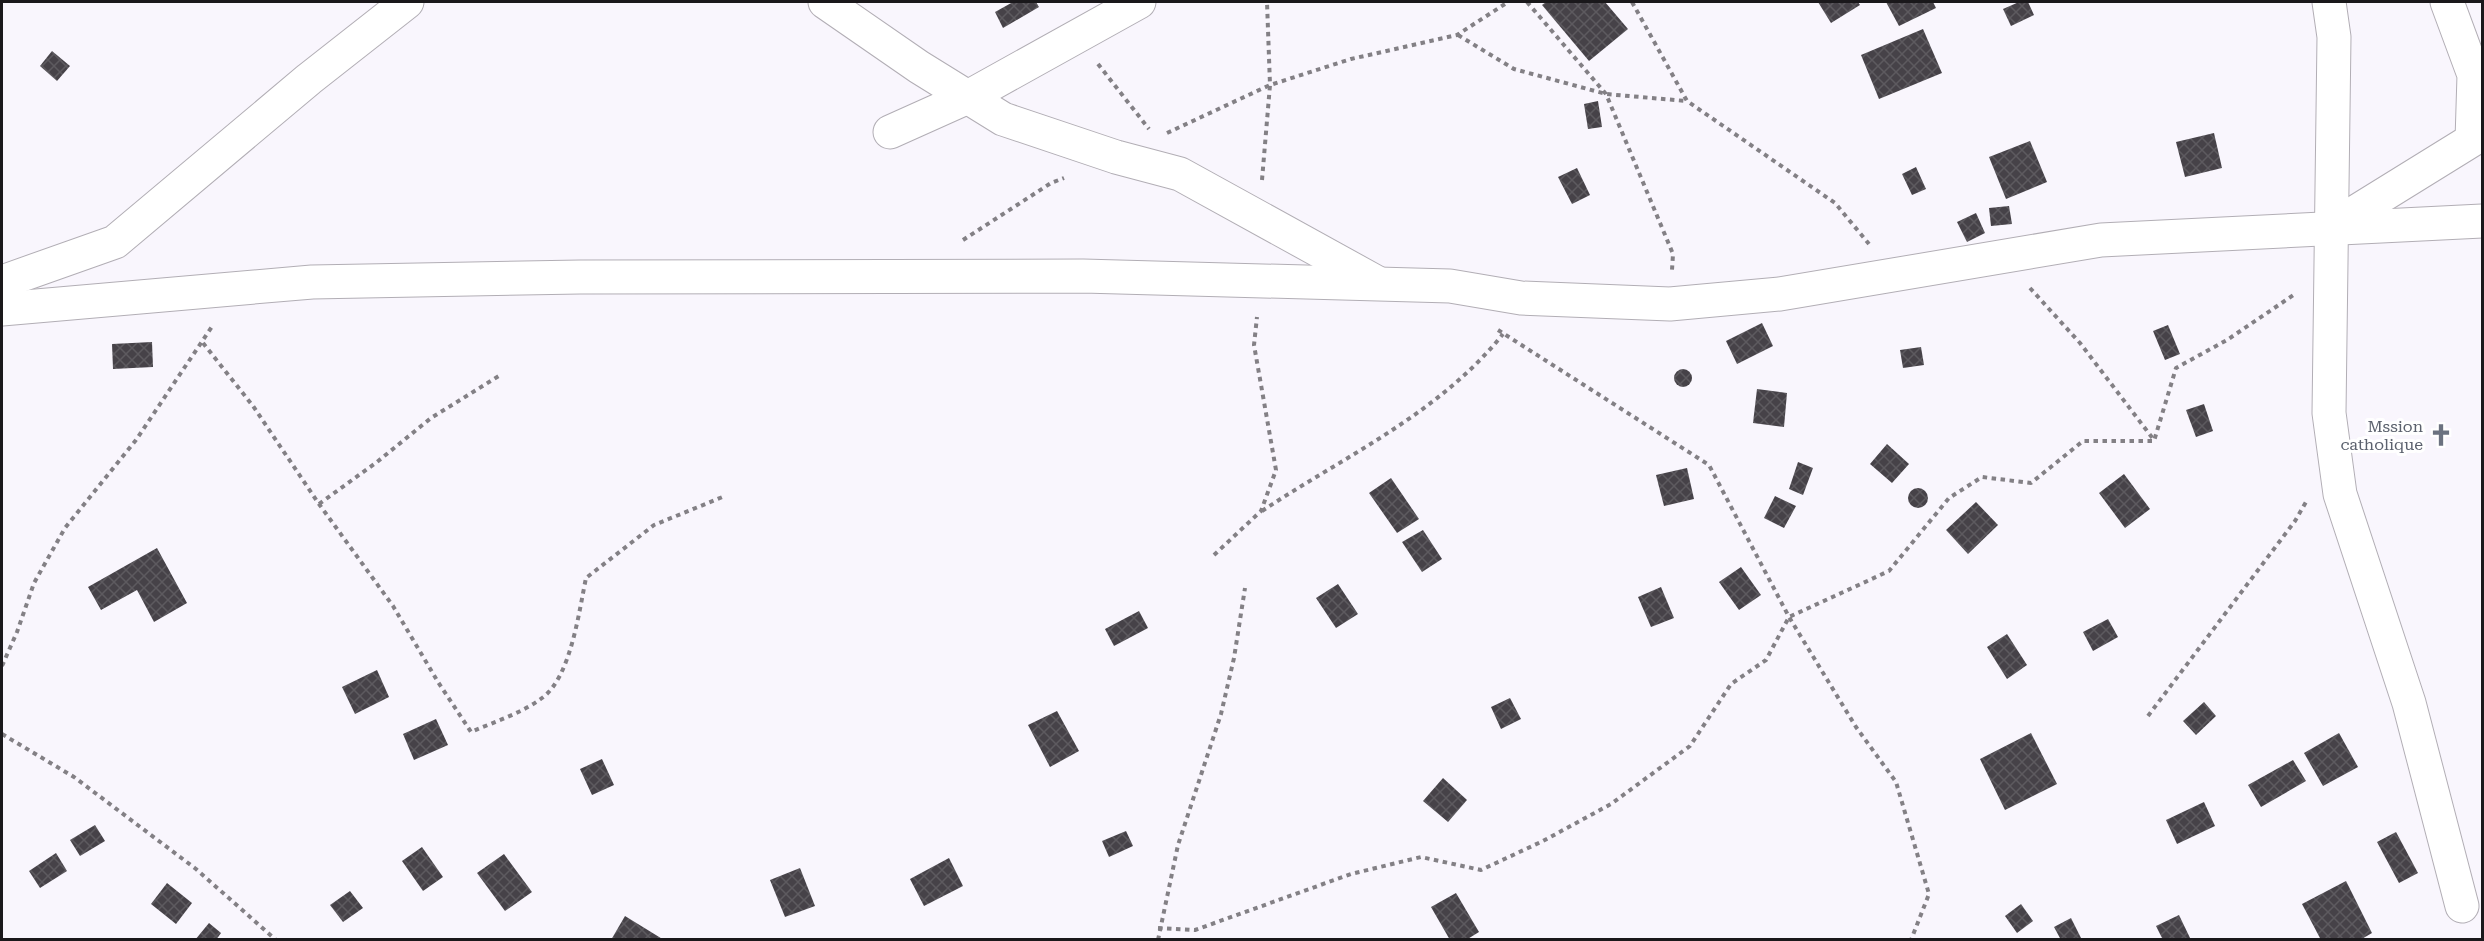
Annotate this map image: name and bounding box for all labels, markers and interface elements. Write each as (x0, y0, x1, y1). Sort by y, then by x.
place label: Mssion catholique (2340, 417, 2423, 454)
church icon: Mssion catholique (2428, 422, 2454, 448)

